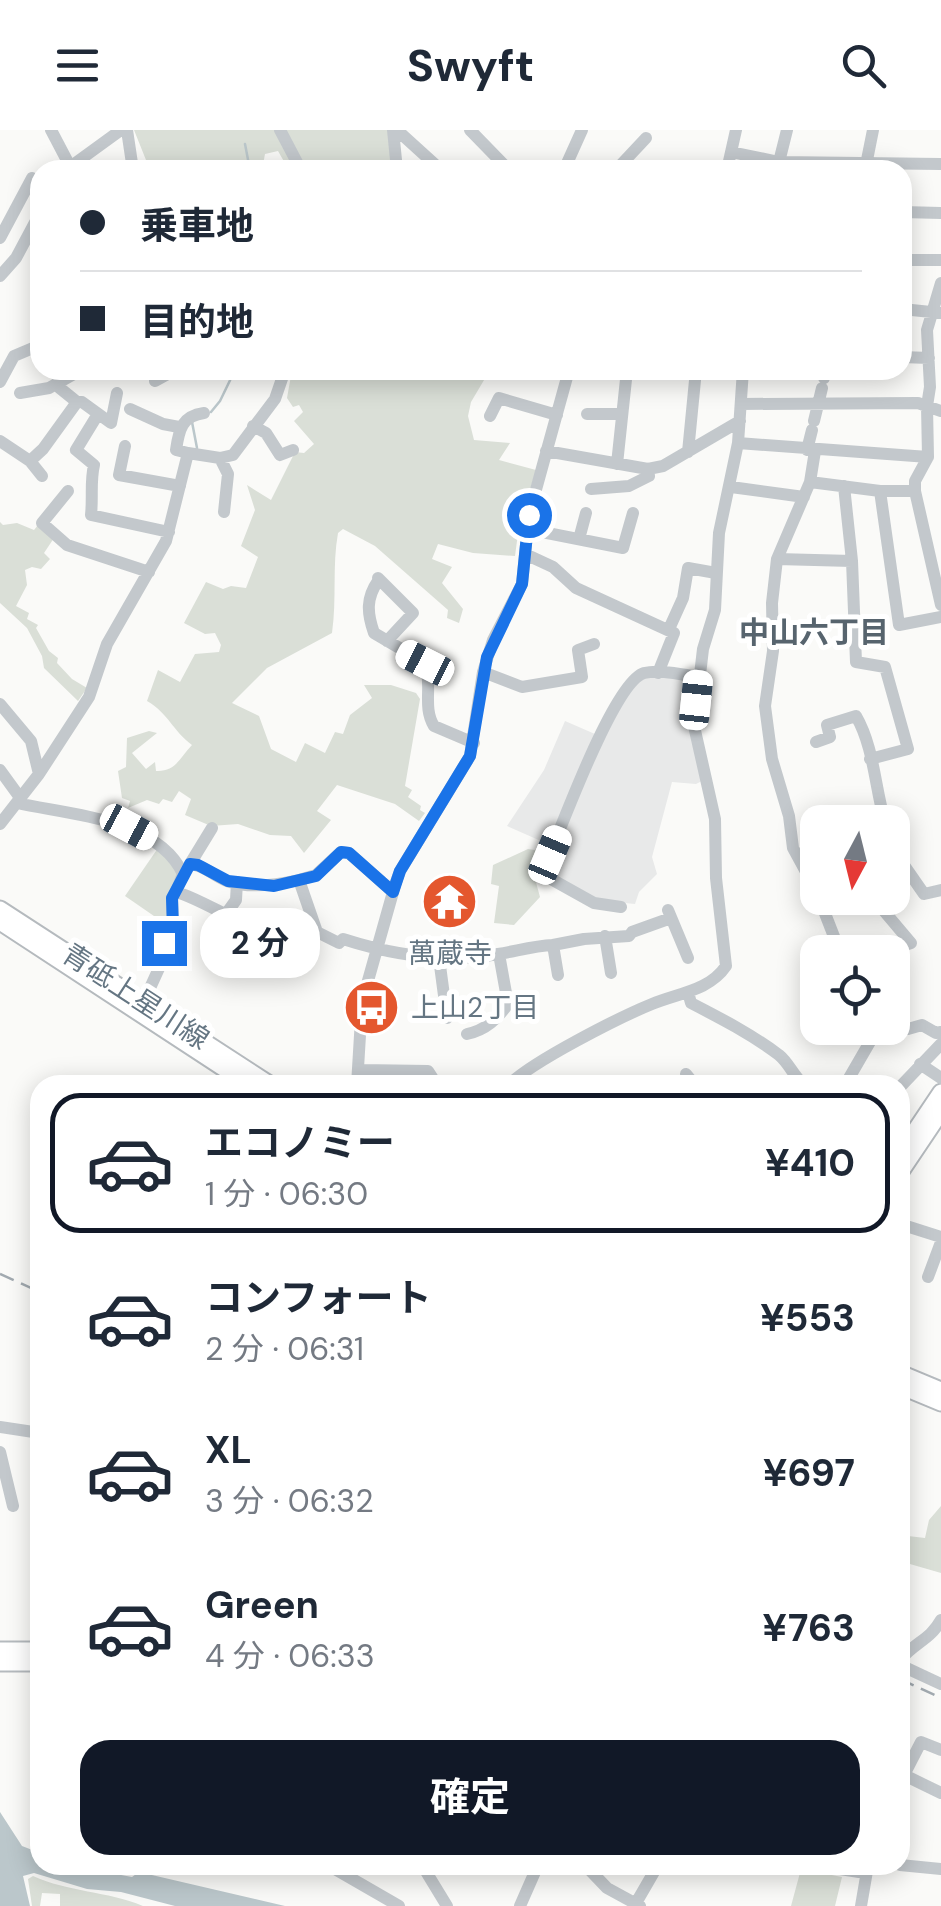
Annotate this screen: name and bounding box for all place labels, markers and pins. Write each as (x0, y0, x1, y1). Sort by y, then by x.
temple icon: 萬蔵寺 (420, 872, 480, 932)
place label: 萬蔵寺 (408, 935, 492, 972)
bus stop icon: 上山2丁目 (342, 977, 402, 1037)
place label: 上山2丁目 (411, 989, 539, 1026)

